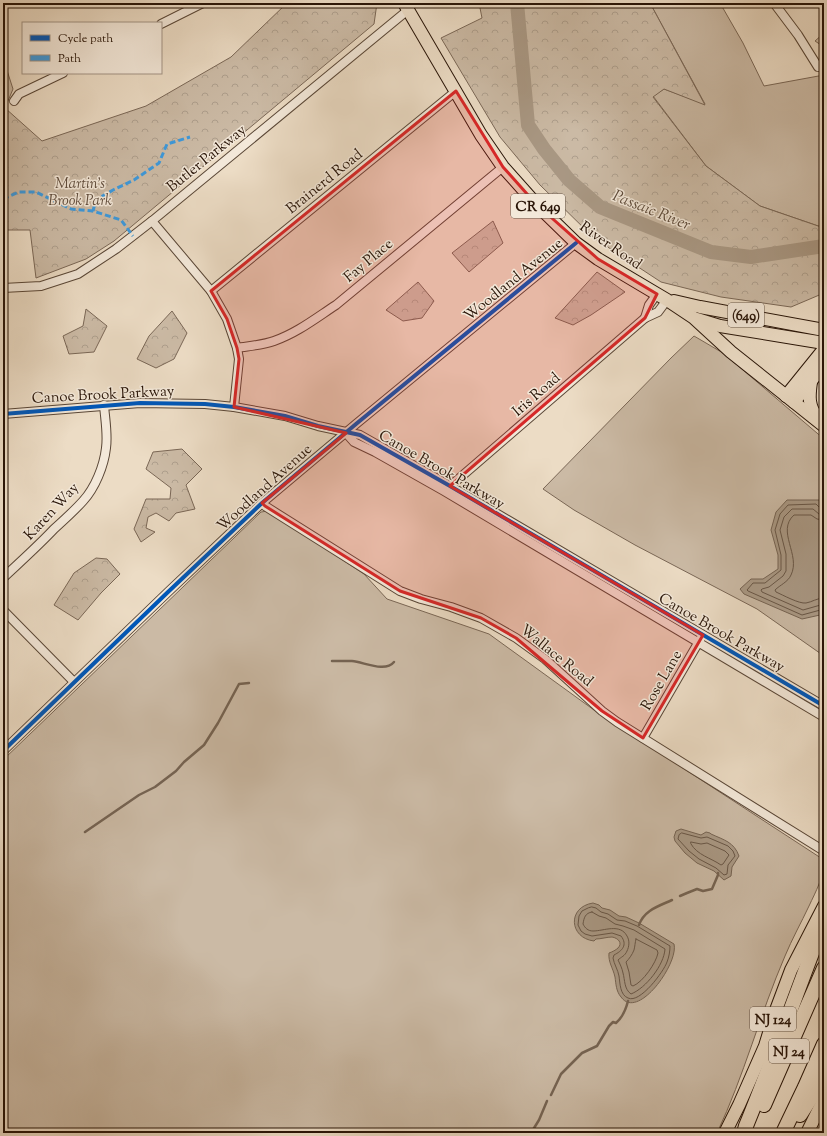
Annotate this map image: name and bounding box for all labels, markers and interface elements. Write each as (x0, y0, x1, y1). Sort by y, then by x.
legend (22, 22, 162, 74)
text: Cycle path (58, 30, 113, 48)
text: Path (58, 50, 81, 68)
street label: Butler Parkway (163, 120, 252, 198)
street label: Brainerd Road (282, 144, 368, 220)
park label: Martin's Brook Park (48, 174, 112, 212)
water label: Passaic River (609, 185, 694, 237)
road number: CR 649 (511, 194, 565, 218)
street label: River Road (575, 217, 646, 276)
street label: Fay Place (340, 234, 398, 288)
street label: Woodland Avenue (460, 234, 568, 327)
road number: (649) (728, 303, 764, 327)
street label: Iris Road (508, 368, 566, 422)
street label: Canoe Brook Parkway (31, 381, 175, 410)
street label: Canoe Brook Parkway (374, 426, 509, 515)
street label: Woodland Avenue (213, 440, 317, 537)
street label: Karen Way (20, 478, 85, 546)
street label: Canoe Brook Parkway (654, 589, 789, 678)
street label: Wallace Road (515, 620, 597, 692)
street label: Rose Lane (637, 647, 688, 715)
road number: NJ 124 (750, 1007, 796, 1031)
road number: NJ 24 (769, 1039, 809, 1063)

